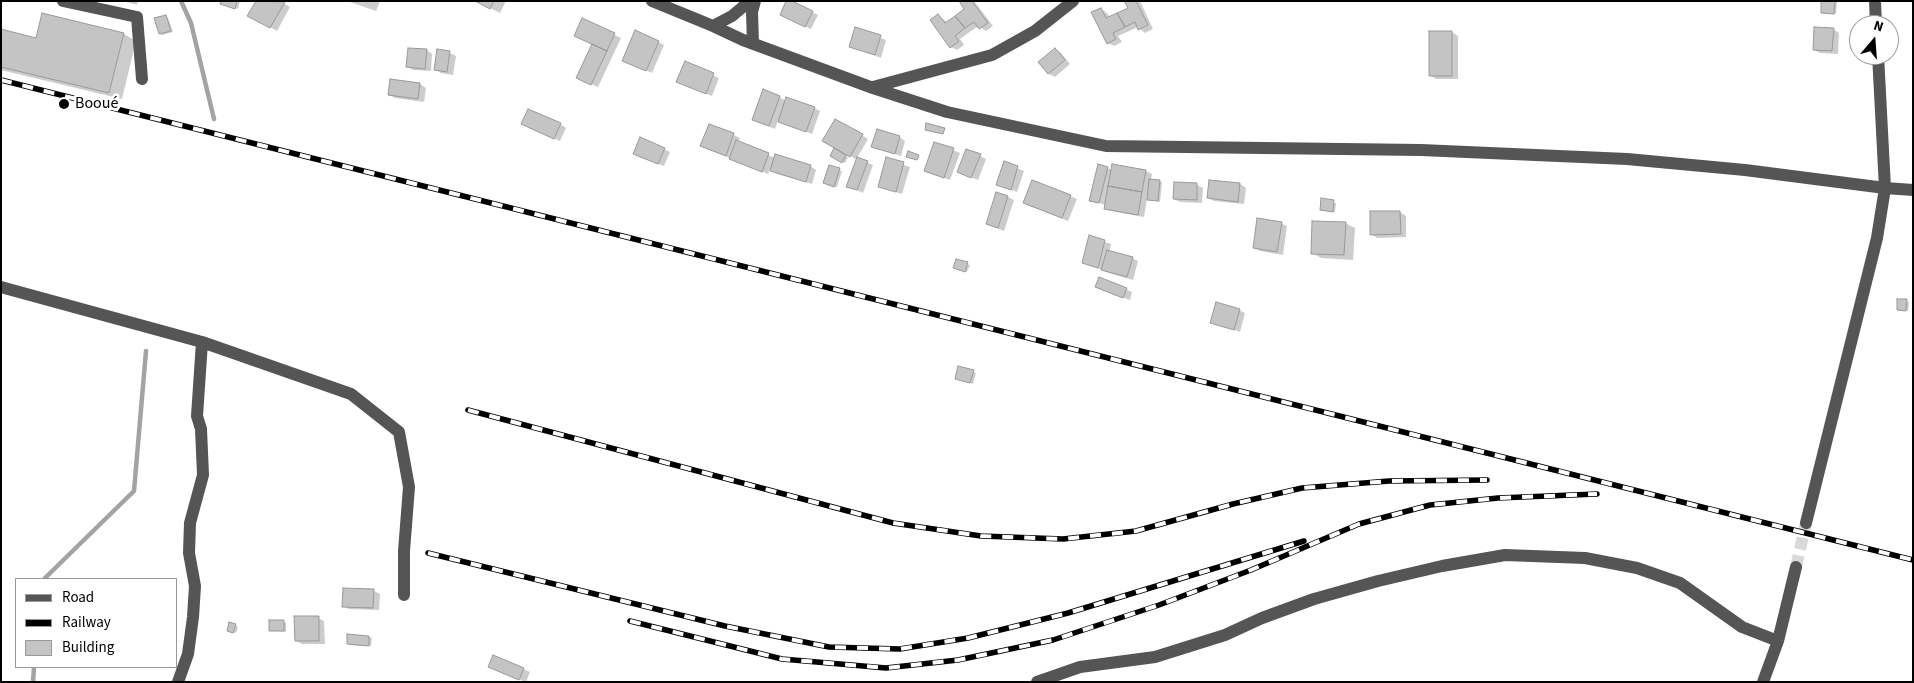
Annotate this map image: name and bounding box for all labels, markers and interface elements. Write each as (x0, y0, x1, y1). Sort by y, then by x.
north arrow (1849, 15, 1899, 65)
text: N (1871, 16, 1886, 38)
place label: Booué (75, 94, 118, 114)
marker: Booué (57, 97, 71, 111)
legend (15, 578, 178, 668)
text: Road (62, 587, 94, 608)
text: Railway (62, 612, 111, 633)
text: Building (62, 637, 114, 658)

